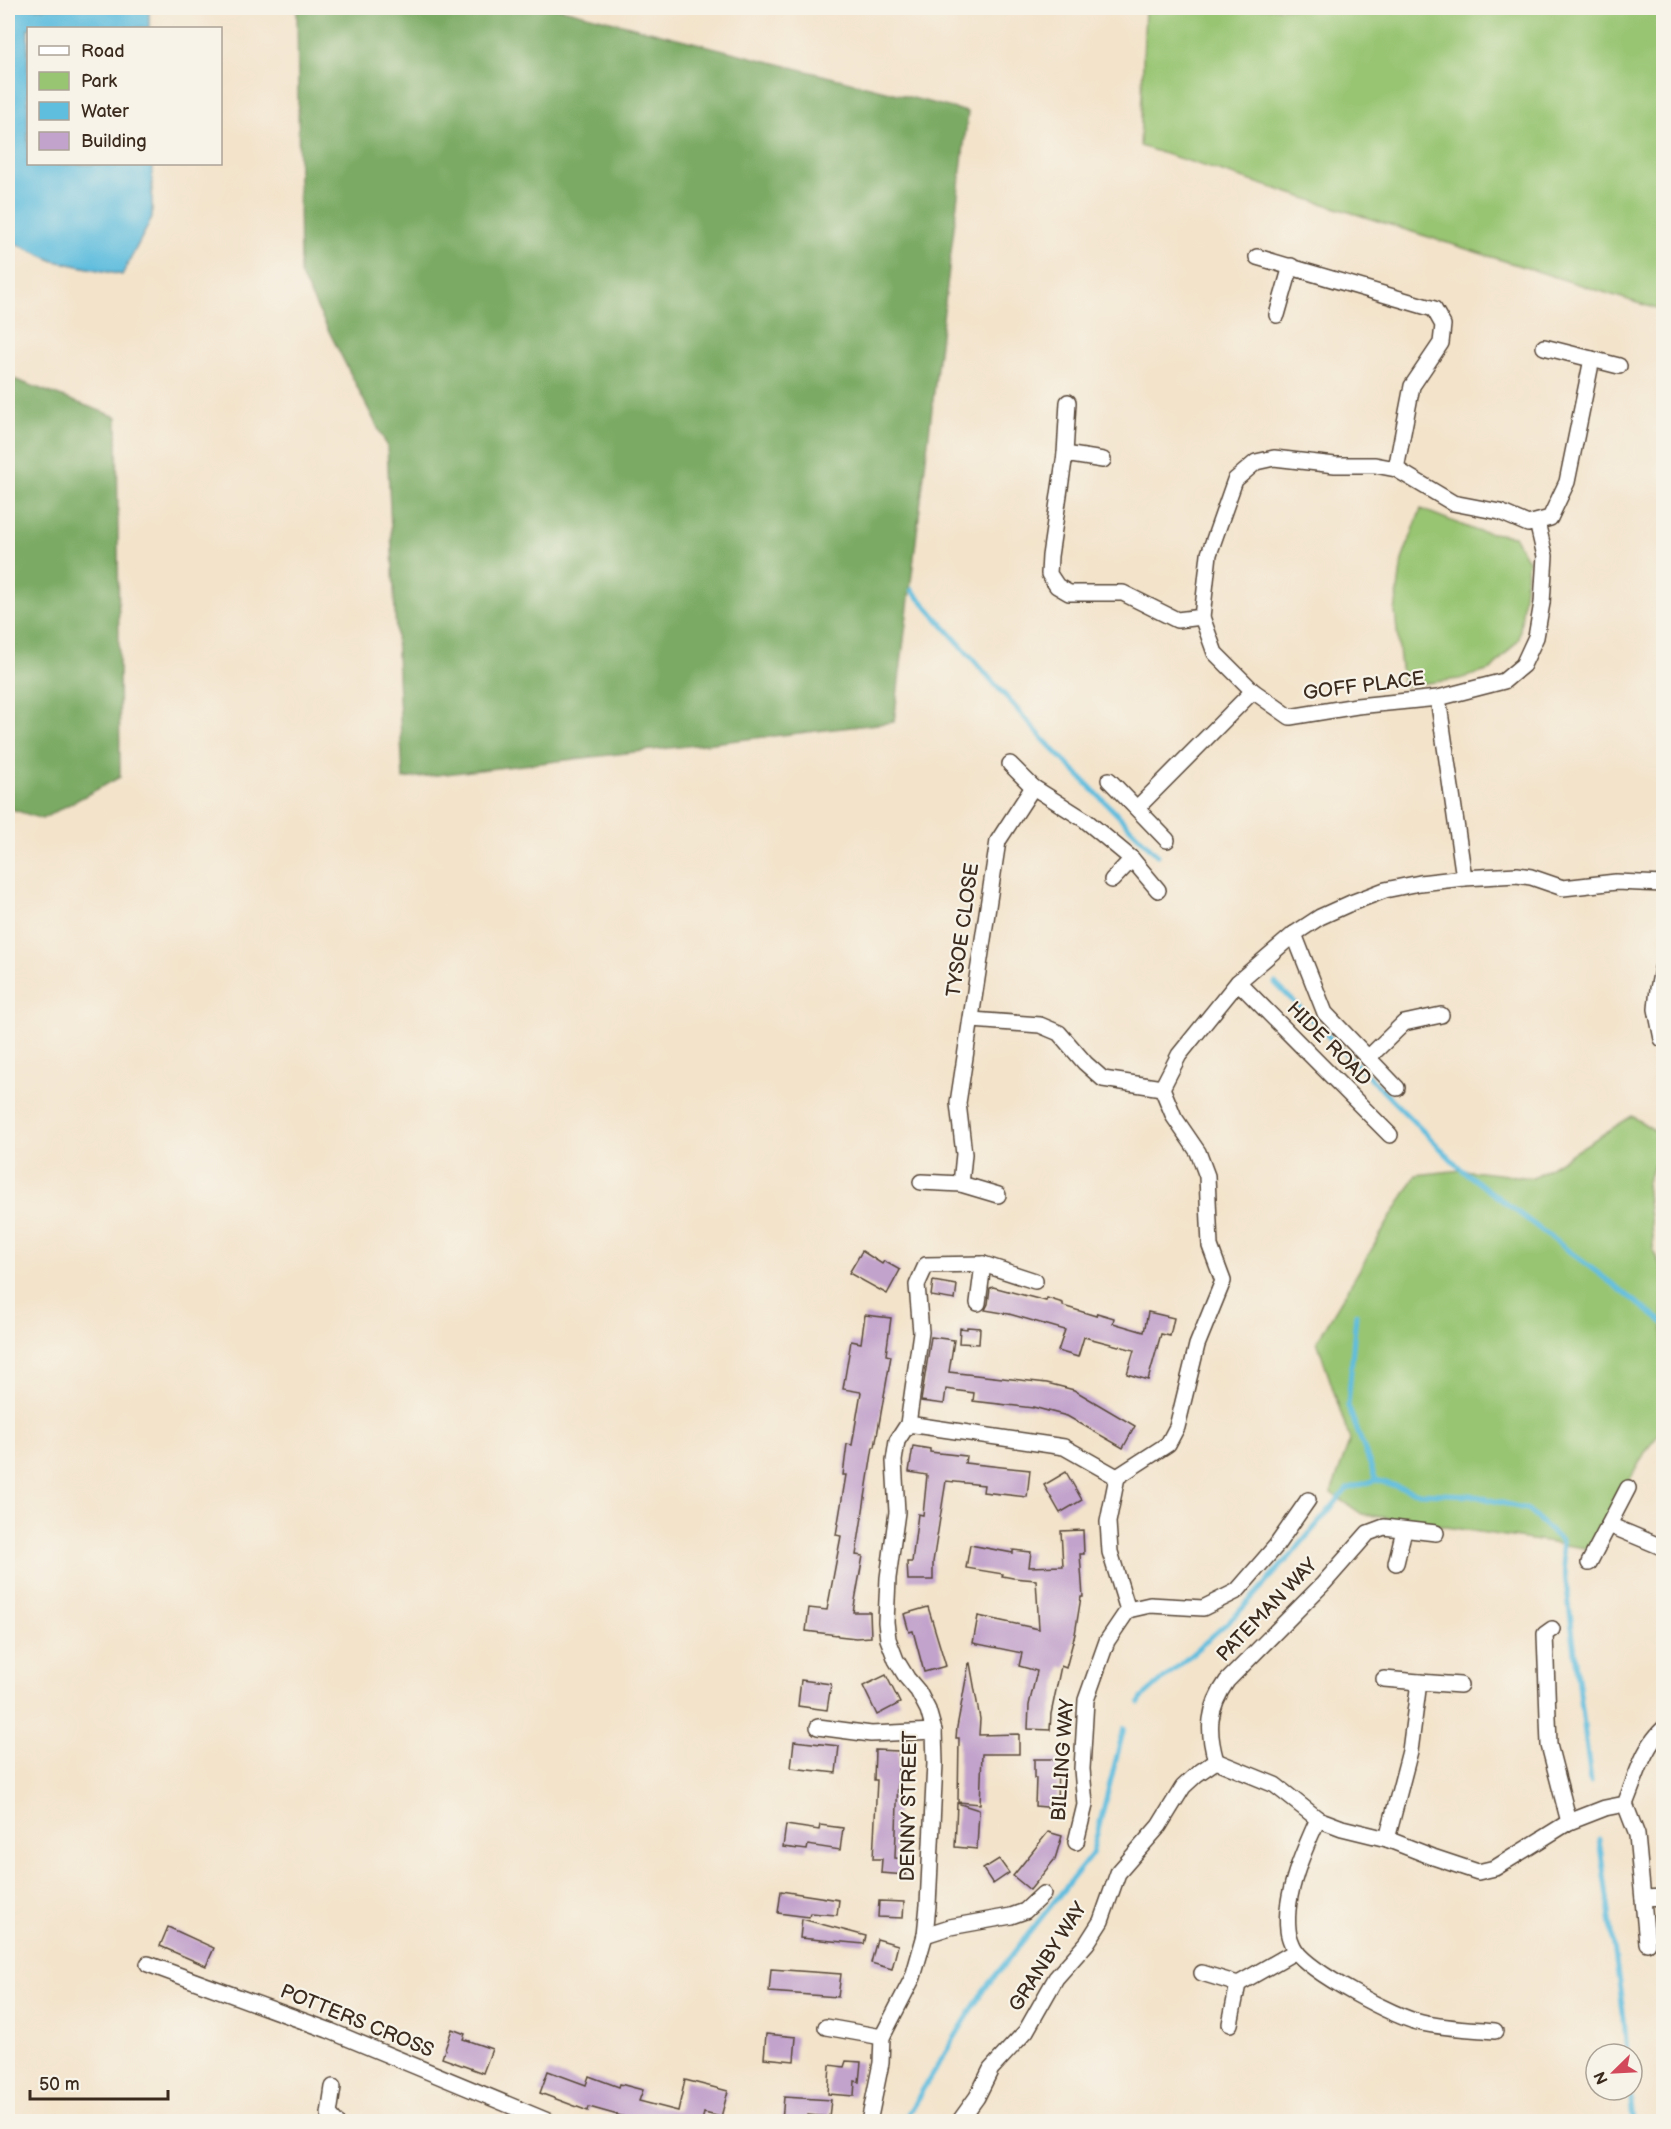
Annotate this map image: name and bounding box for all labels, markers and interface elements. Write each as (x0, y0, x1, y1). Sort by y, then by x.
legend (27, 27, 222, 165)
text: Road (81, 41, 125, 62)
text: Park (81, 71, 117, 92)
text: Water (81, 101, 129, 122)
text: Building (81, 131, 147, 152)
street label: GOFF PLACE (1302, 667, 1426, 705)
street label: TYSOE CLOSE (942, 861, 984, 999)
street label: HIDE ROAD (1282, 997, 1376, 1091)
street label: PATEMAN WAY (1212, 1553, 1323, 1667)
street label: BILLING WAY (1047, 1698, 1079, 1822)
street label: DENNY STREET (896, 1730, 922, 1882)
street label: GRANBY WAY (1004, 1898, 1092, 2016)
street label: POTTERS CROSS (277, 1979, 437, 2063)
north arrow (1584, 2042, 1644, 2102)
scale bar (30, 2063, 168, 2101)
text: N (1591, 2068, 1613, 2087)
text: 50 m (39, 2074, 80, 2095)

